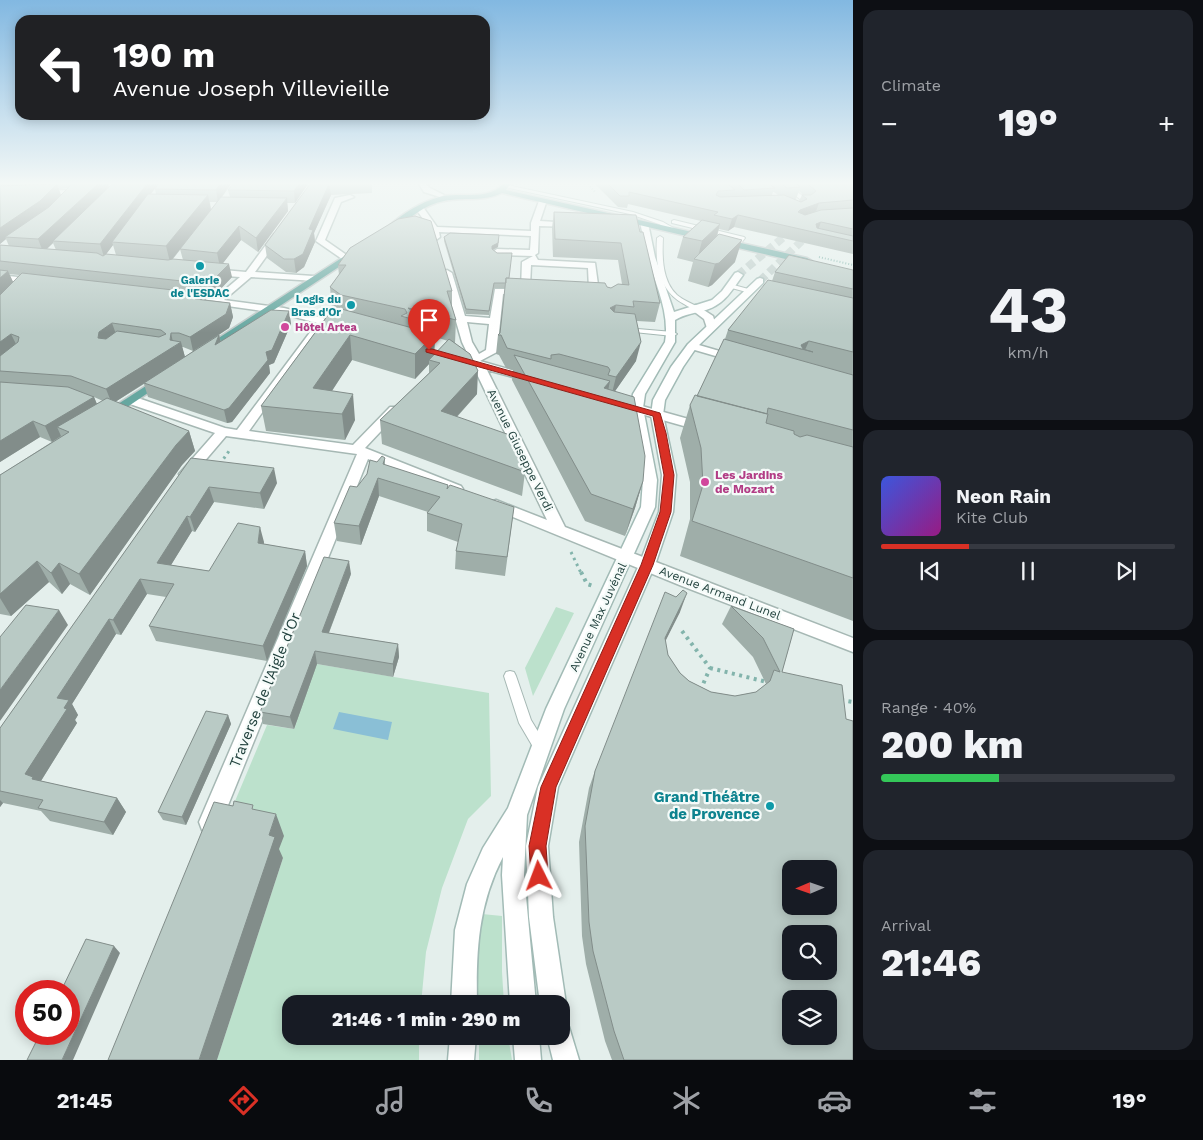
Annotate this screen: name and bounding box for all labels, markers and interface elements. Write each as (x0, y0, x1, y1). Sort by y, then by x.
text: 190 m (113, 34, 215, 76)
icon: left (30, 35, 95, 100)
text: Avenue Joseph Villevieille (113, 76, 390, 101)
text: Climate (881, 76, 941, 95)
text: 19° (998, 101, 1058, 145)
text: − (881, 107, 898, 140)
text: + (1158, 107, 1175, 140)
marker: Galerie de l'ESDAC (194, 260, 206, 272)
text: 43 (988, 272, 1068, 348)
place label: Galerie de l'ESDAC (171, 274, 230, 300)
place label: Logis du Bras d'Or (291, 293, 341, 319)
marker: Logis du Bras d'Or (345, 299, 357, 311)
pin (408, 299, 450, 350)
icon: arrive (415, 306, 443, 334)
marker: Hôtel Artea (279, 321, 291, 333)
place label: Hôtel Artea (295, 321, 357, 334)
text: km/h (1007, 343, 1049, 362)
street label: Avenue Giuseppe Verdi (484, 387, 556, 513)
place label: Les Jardins de Mozart (715, 468, 784, 496)
marker: Les Jardins de Mozart (699, 476, 711, 488)
text: Neon Rain (956, 485, 1051, 508)
text: Kite Club (956, 508, 1028, 527)
icon: previous (916, 557, 944, 585)
icon: pause (1014, 557, 1042, 585)
icon: next (1112, 557, 1140, 585)
street label: Avenue Max Juvénal (567, 560, 630, 674)
street label: Avenue Armand Lunel (657, 563, 783, 623)
street label: Traverse de l'Aigle d'Or (226, 610, 304, 770)
text: Range · 40% (881, 698, 976, 717)
text: 200 km (881, 723, 1023, 767)
place label: Grand Théâtre de Provence (654, 788, 760, 823)
marker: Grand Théâtre de Provence (764, 800, 776, 812)
position arrow (512, 849, 564, 901)
north arrow (782, 860, 838, 915)
map controls (782, 860, 837, 1045)
text: Arrival (881, 916, 931, 935)
button: search (782, 925, 837, 980)
text: 21:46 (881, 941, 981, 985)
speed limit sign: 50 (15, 980, 80, 1045)
button: layers (782, 990, 837, 1045)
text: 21:46 · 1 min · 290 m (332, 1008, 520, 1031)
icon: directions (226, 1083, 261, 1118)
icon: music (373, 1083, 408, 1118)
icon: phone (521, 1083, 556, 1118)
icon: climate (669, 1083, 704, 1118)
icon: car (817, 1083, 852, 1118)
icon: filters (965, 1083, 1000, 1118)
text: 21:45 (56, 1088, 113, 1113)
text: 19° (1113, 1088, 1147, 1113)

